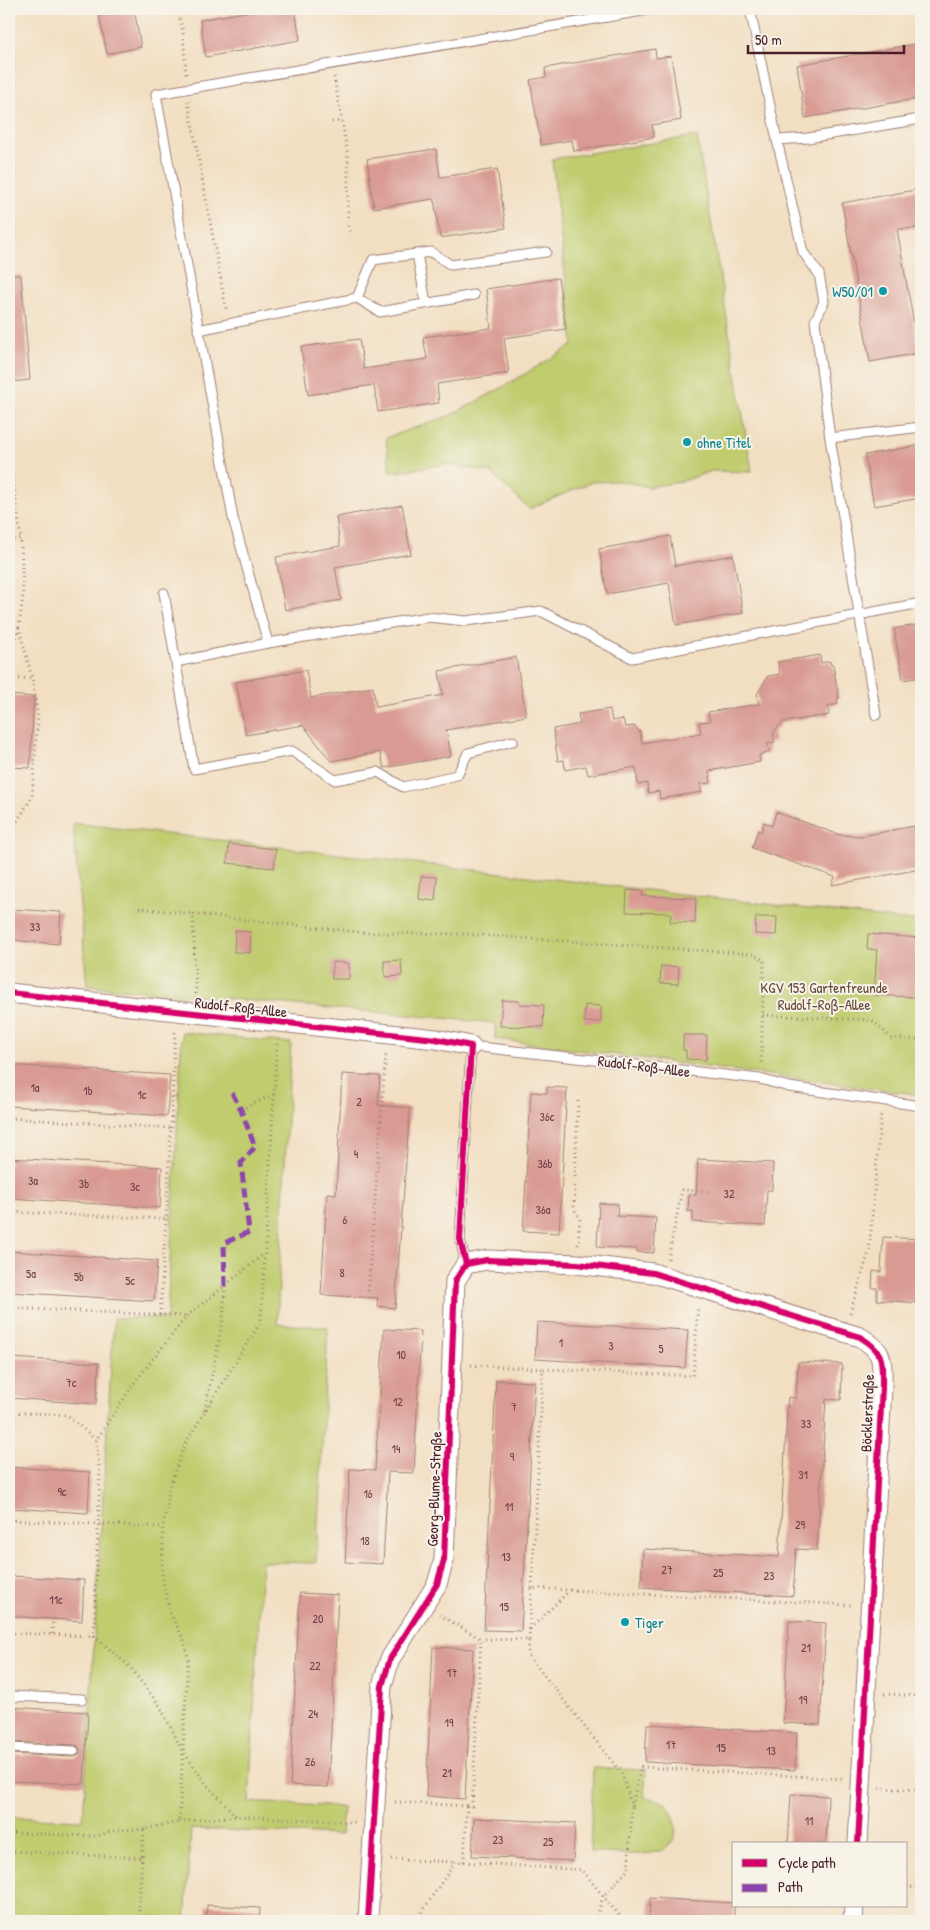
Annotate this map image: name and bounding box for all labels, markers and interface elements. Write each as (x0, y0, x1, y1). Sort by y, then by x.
scale bar (748, 22, 904, 54)
text: 50 m (755, 29, 782, 50)
place label: W50/01 (832, 281, 873, 302)
marker: W50/01 (877, 285, 889, 297)
place label: ohne Titel (697, 432, 751, 453)
marker: ohne Titel (681, 436, 693, 448)
house number: 33 (30, 918, 40, 935)
park label: KGV 153 Gartenfreunde Rudolf-Roß-Allee (760, 977, 888, 1015)
street label: Rudolf-Roß-Allee (194, 992, 288, 1022)
street label: Rudolf-Roß-Allee (597, 1050, 691, 1082)
house number: 1a (30, 1079, 40, 1096)
house number: 1b (83, 1082, 93, 1099)
house number: 1c (137, 1086, 147, 1103)
house number: 2 (356, 1093, 362, 1110)
house number: 36c (540, 1108, 555, 1125)
house number: 4 (354, 1145, 359, 1162)
house number: 36b (537, 1155, 553, 1172)
house number: 3a (28, 1172, 38, 1189)
house number: 3b (79, 1175, 89, 1192)
house number: 3c (130, 1178, 140, 1195)
house number: 32 (724, 1185, 735, 1202)
house number: 36a (536, 1201, 551, 1218)
house number: 6 (343, 1211, 348, 1228)
house number: 8 (339, 1264, 345, 1281)
house number: 5a (26, 1265, 36, 1282)
house number: 5b (74, 1268, 84, 1285)
house number: 5c (125, 1272, 135, 1289)
house number: 1 (559, 1334, 563, 1351)
house number: 3 (608, 1337, 614, 1354)
house number: 5 (658, 1340, 664, 1357)
house number: 10 (396, 1346, 406, 1363)
house number: 7c (66, 1374, 77, 1391)
street label: Böcklerstraße (855, 1374, 879, 1452)
house number: 12 (393, 1393, 403, 1410)
house number: 7 (511, 1398, 517, 1415)
house number: 33 (801, 1415, 811, 1432)
street label: Georg-Blume-Straße (421, 1431, 447, 1547)
house number: 14 (392, 1440, 401, 1457)
house number: 9 (510, 1448, 515, 1465)
house number: 31 (798, 1466, 808, 1483)
house number: 9c (57, 1483, 67, 1500)
house number: 16 (363, 1485, 373, 1502)
house number: 11 (505, 1498, 513, 1515)
house number: 29 (795, 1516, 806, 1533)
house number: 18 (360, 1532, 370, 1549)
house number: 13 (501, 1548, 511, 1565)
house number: 27 (661, 1561, 673, 1578)
house number: 25 (713, 1564, 723, 1581)
house number: 23 (764, 1567, 775, 1584)
house number: 11c (49, 1591, 63, 1608)
house number: 15 (499, 1598, 509, 1615)
house number: 20 (313, 1610, 324, 1627)
place label: Tiger (635, 1612, 664, 1633)
marker: Tiger (619, 1616, 631, 1628)
house number: 21 (801, 1639, 811, 1656)
house number: 22 (309, 1657, 321, 1674)
house number: 17 (447, 1664, 457, 1681)
house number: 19 (799, 1691, 808, 1708)
house number: 24 (308, 1705, 319, 1722)
house number: 19 (445, 1714, 454, 1731)
house number: 17 (666, 1736, 676, 1753)
house number: 15 (716, 1739, 726, 1756)
house number: 13 (766, 1742, 776, 1759)
house number: 26 (305, 1753, 315, 1770)
house number: 21 (442, 1764, 452, 1781)
house number: 11 (805, 1812, 813, 1829)
house number: 23 (493, 1831, 504, 1848)
house number: 25 (543, 1833, 553, 1850)
legend (732, 1842, 908, 1908)
text: Cycle path (778, 1852, 836, 1873)
text: Path (778, 1876, 803, 1897)

